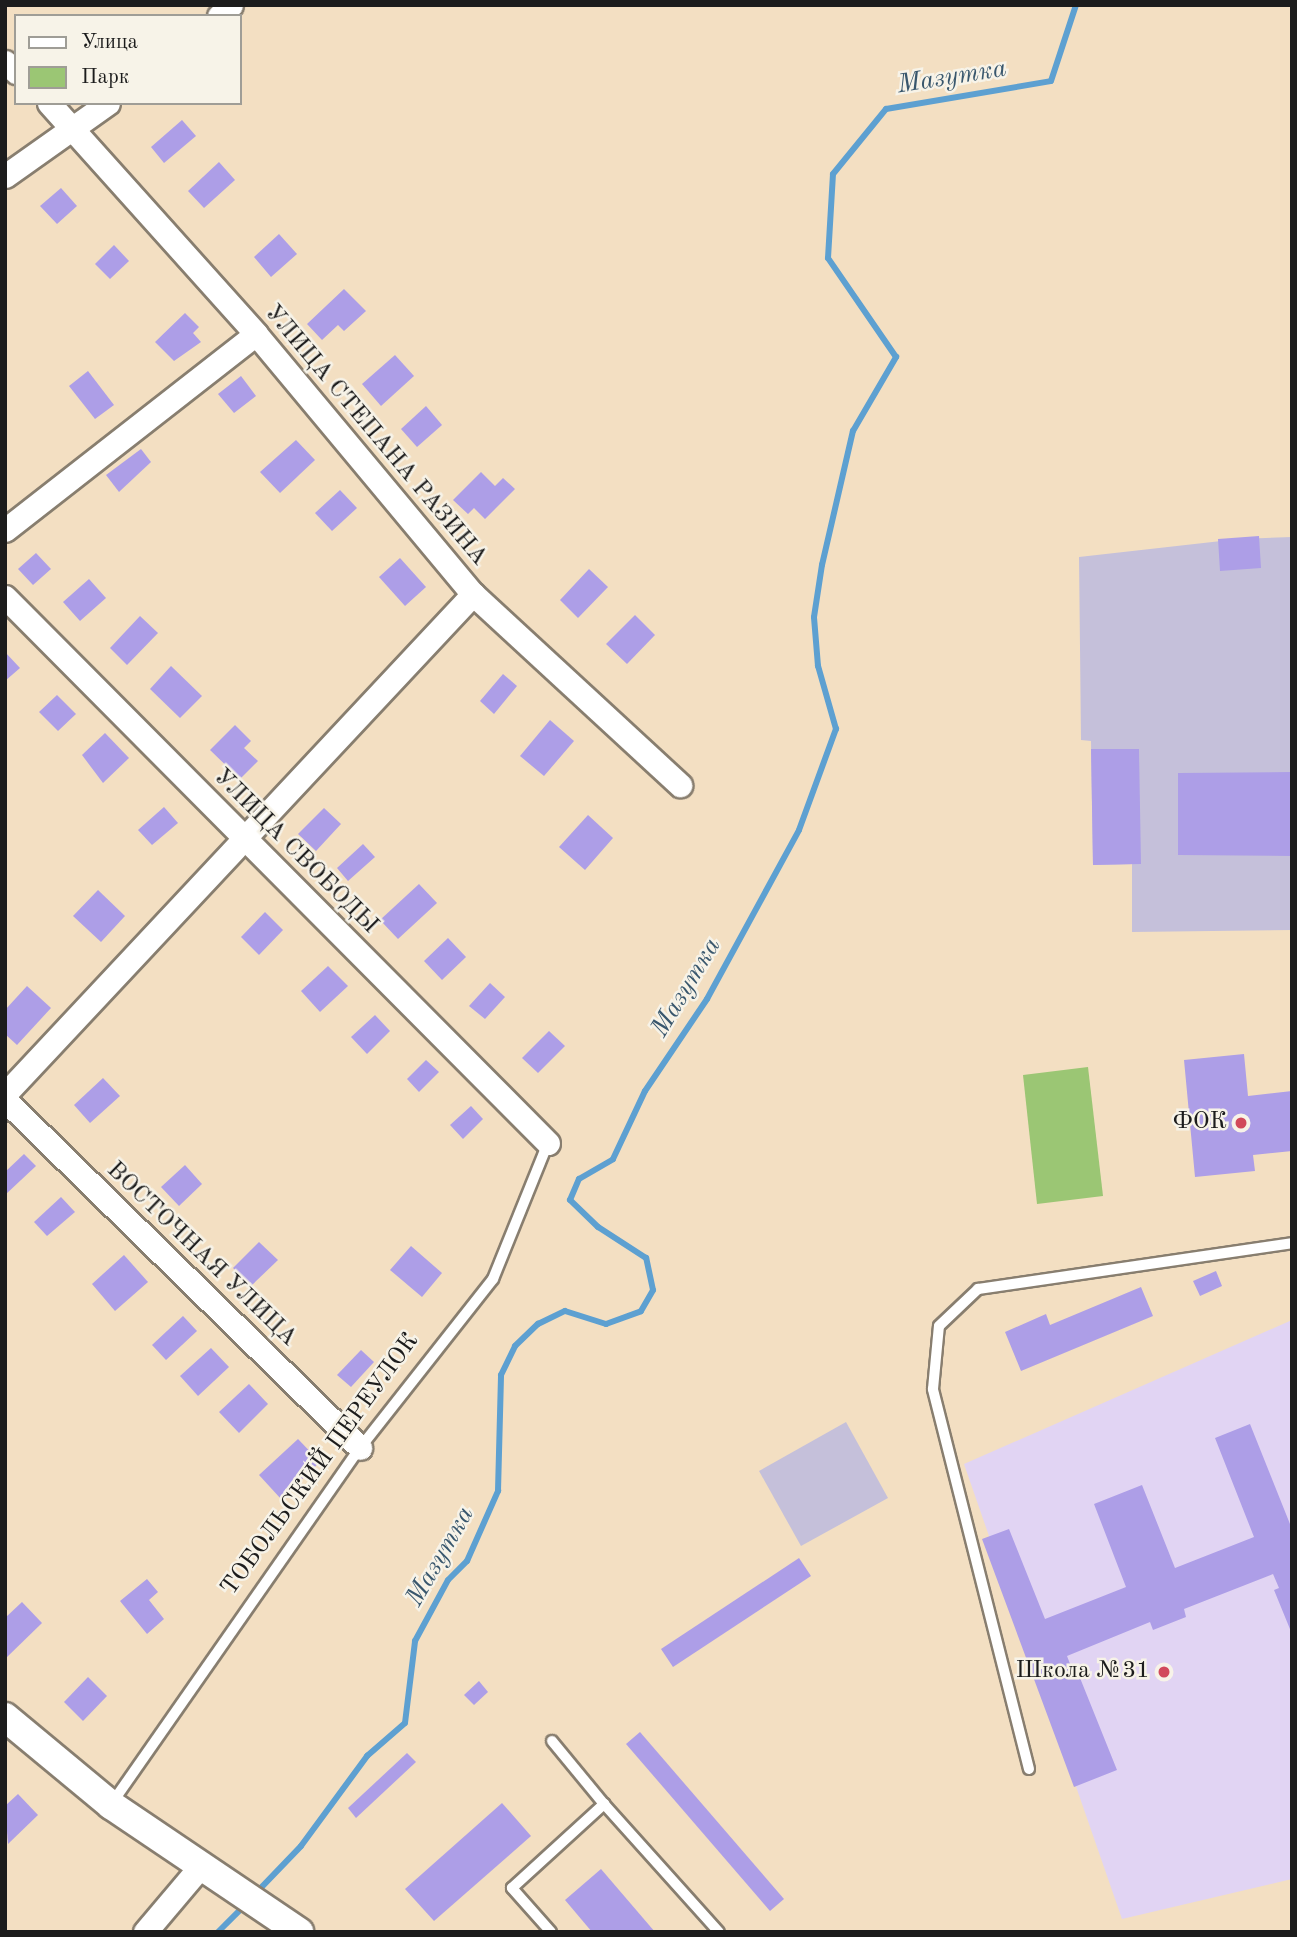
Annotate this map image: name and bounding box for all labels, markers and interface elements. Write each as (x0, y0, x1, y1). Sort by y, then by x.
legend (14, 14, 242, 105)
text: Улица (81, 32, 138, 53)
water label: Мазутка (895, 54, 1009, 102)
text: Парк (81, 67, 129, 88)
street label: УЛИЦА СТЕПАНА РАЗИНА (257, 300, 493, 572)
street label: УЛИЦА СВОБОДЫ (206, 763, 384, 941)
water label: Мазутка (645, 933, 729, 1043)
place label: ФОК (1173, 1109, 1227, 1137)
marker: ФОК (1233, 1115, 1249, 1131)
street label: ВОСТОЧНАЯ УЛИЦА (100, 1157, 302, 1353)
street label: ТОБОЛЬСКИЙ ПЕРЕУЛОК (216, 1328, 426, 1602)
water label: Мазутка (400, 1501, 482, 1613)
place label: Школа №31 (1015, 1658, 1150, 1686)
marker: Школа №31 (1156, 1664, 1172, 1680)

